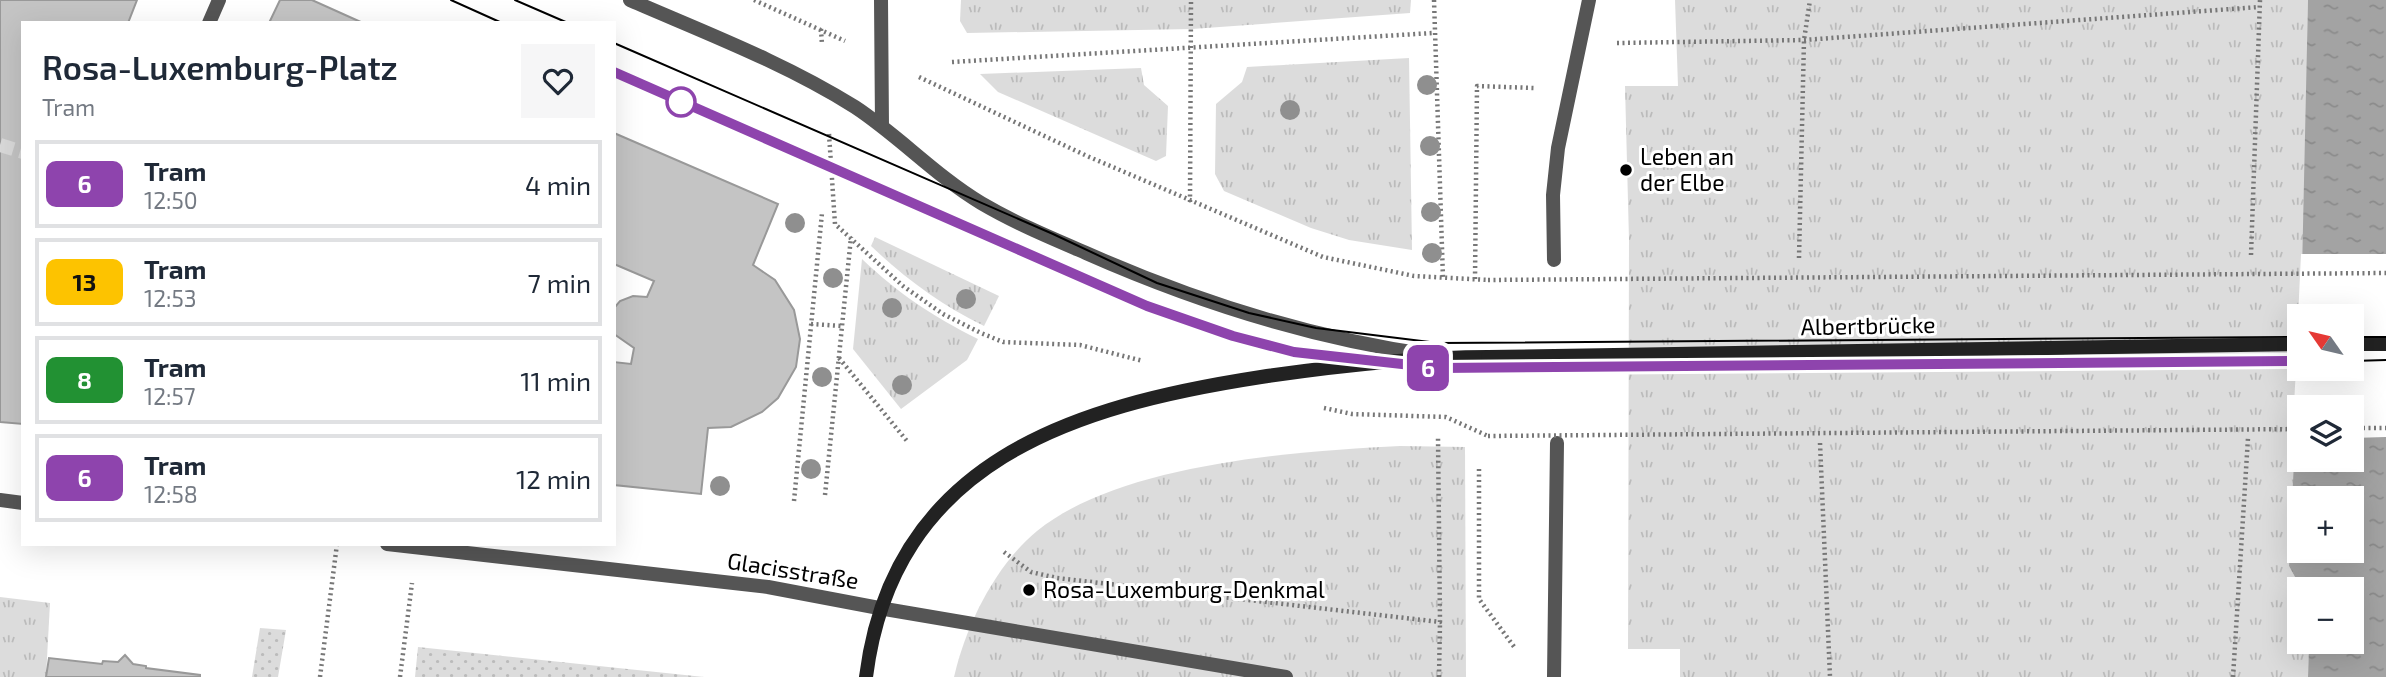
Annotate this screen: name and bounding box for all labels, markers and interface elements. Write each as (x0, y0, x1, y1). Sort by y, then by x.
button: heart (521, 44, 595, 118)
text: Rosa-Luxemburg-Platz (42, 47, 398, 87)
unlabelled marker (666, 87, 696, 117)
text: Tram (42, 93, 95, 121)
place label: Leben an der Elbe (1640, 142, 1734, 196)
text: Tram (144, 155, 206, 186)
marker: Leben an der Elbe (1618, 162, 1634, 178)
text: 6 (77, 169, 92, 198)
text: 4 min (525, 169, 591, 200)
text: 12:50 (144, 186, 198, 214)
text: Tram (144, 253, 206, 284)
text: 13 (73, 267, 96, 296)
text: 7 min (528, 267, 591, 298)
text: 12:53 (144, 284, 197, 312)
north arrow (2287, 304, 2364, 382)
map controls (2287, 304, 2364, 654)
street label: Albertbrücke (1800, 310, 1936, 340)
line badge: 6 (1405, 345, 1451, 391)
text: Tram (144, 351, 206, 382)
text: 6 (1421, 353, 1435, 382)
text: 8 (77, 365, 92, 394)
text: 11 min (520, 365, 591, 396)
text: 12:57 (144, 382, 196, 410)
button: layers (2287, 395, 2364, 472)
text: Tram (144, 449, 206, 480)
text: 6 (77, 463, 92, 492)
text: 12 min (516, 463, 591, 494)
text: 12:58 (144, 480, 198, 508)
button: + (2287, 486, 2364, 563)
street label: Glacisstraße (725, 546, 861, 594)
place label: Rosa-Luxemburg-Denkmal (1043, 575, 1325, 603)
button: − (2287, 577, 2364, 654)
marker: Rosa-Luxemburg-Denkmal (1021, 582, 1037, 598)

